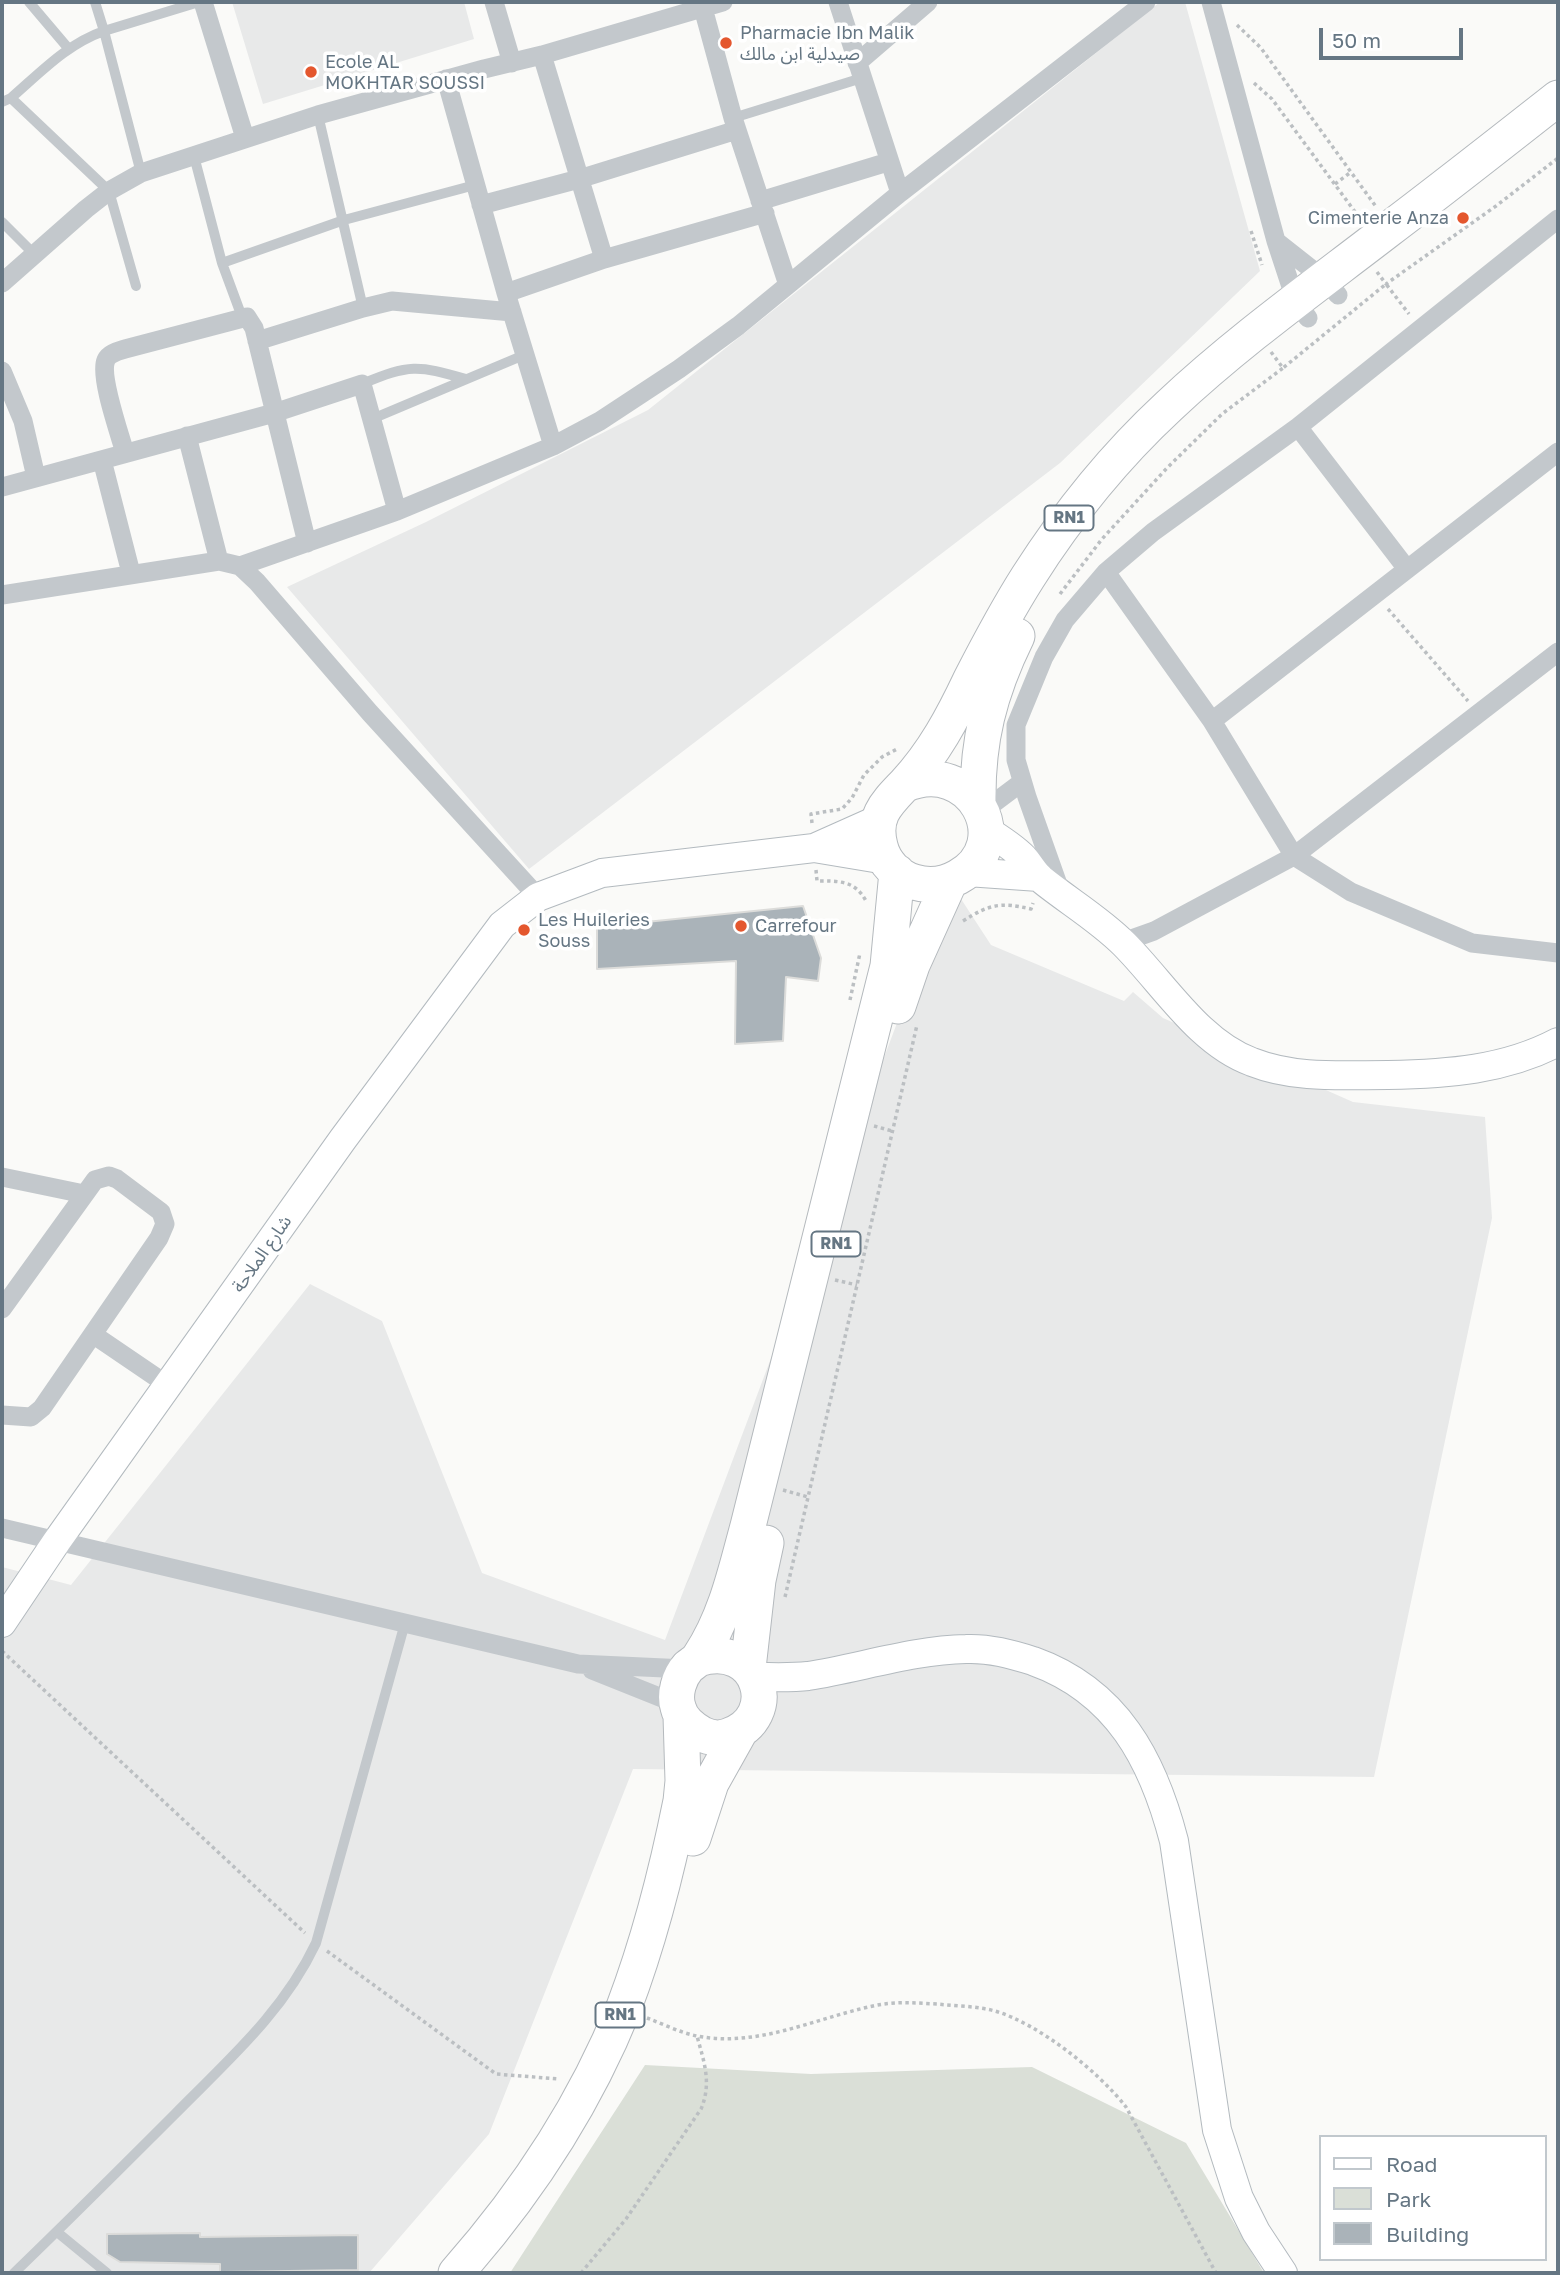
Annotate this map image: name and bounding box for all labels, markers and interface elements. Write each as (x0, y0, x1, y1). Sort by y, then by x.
scale bar (1322, 14, 1466, 58)
place label: Pharmacie Ibn Malik صيدلية ابن مالك (740, 22, 914, 64)
text: 50 m (1332, 27, 1381, 53)
marker: Pharmacie Ibn Malik صيدلية ابن مالك (718, 35, 734, 51)
place label: Ecole AL MOKHTAR SOUSSI (325, 51, 485, 94)
marker: Ecole AL MOKHTAR SOUSSI (303, 64, 319, 80)
place label: Cimenterie Anza (1308, 207, 1449, 229)
marker: Cimenterie Anza (1455, 210, 1471, 226)
road number: RN1 (1044, 505, 1094, 530)
place label: Les Huileries Souss (538, 909, 650, 951)
place label: Carrefour (755, 915, 837, 937)
marker: Carrefour (733, 918, 749, 934)
marker: Les Huileries Souss (516, 922, 532, 938)
street label: شارع الملاحة (228, 1211, 296, 1297)
road number: RN1 (812, 1232, 860, 1256)
road number: RN1 (596, 2002, 644, 2027)
legend (1318, 2135, 1546, 2261)
text: Road (1386, 2151, 1437, 2177)
text: Park (1386, 2186, 1431, 2212)
text: Building (1386, 2221, 1469, 2247)

